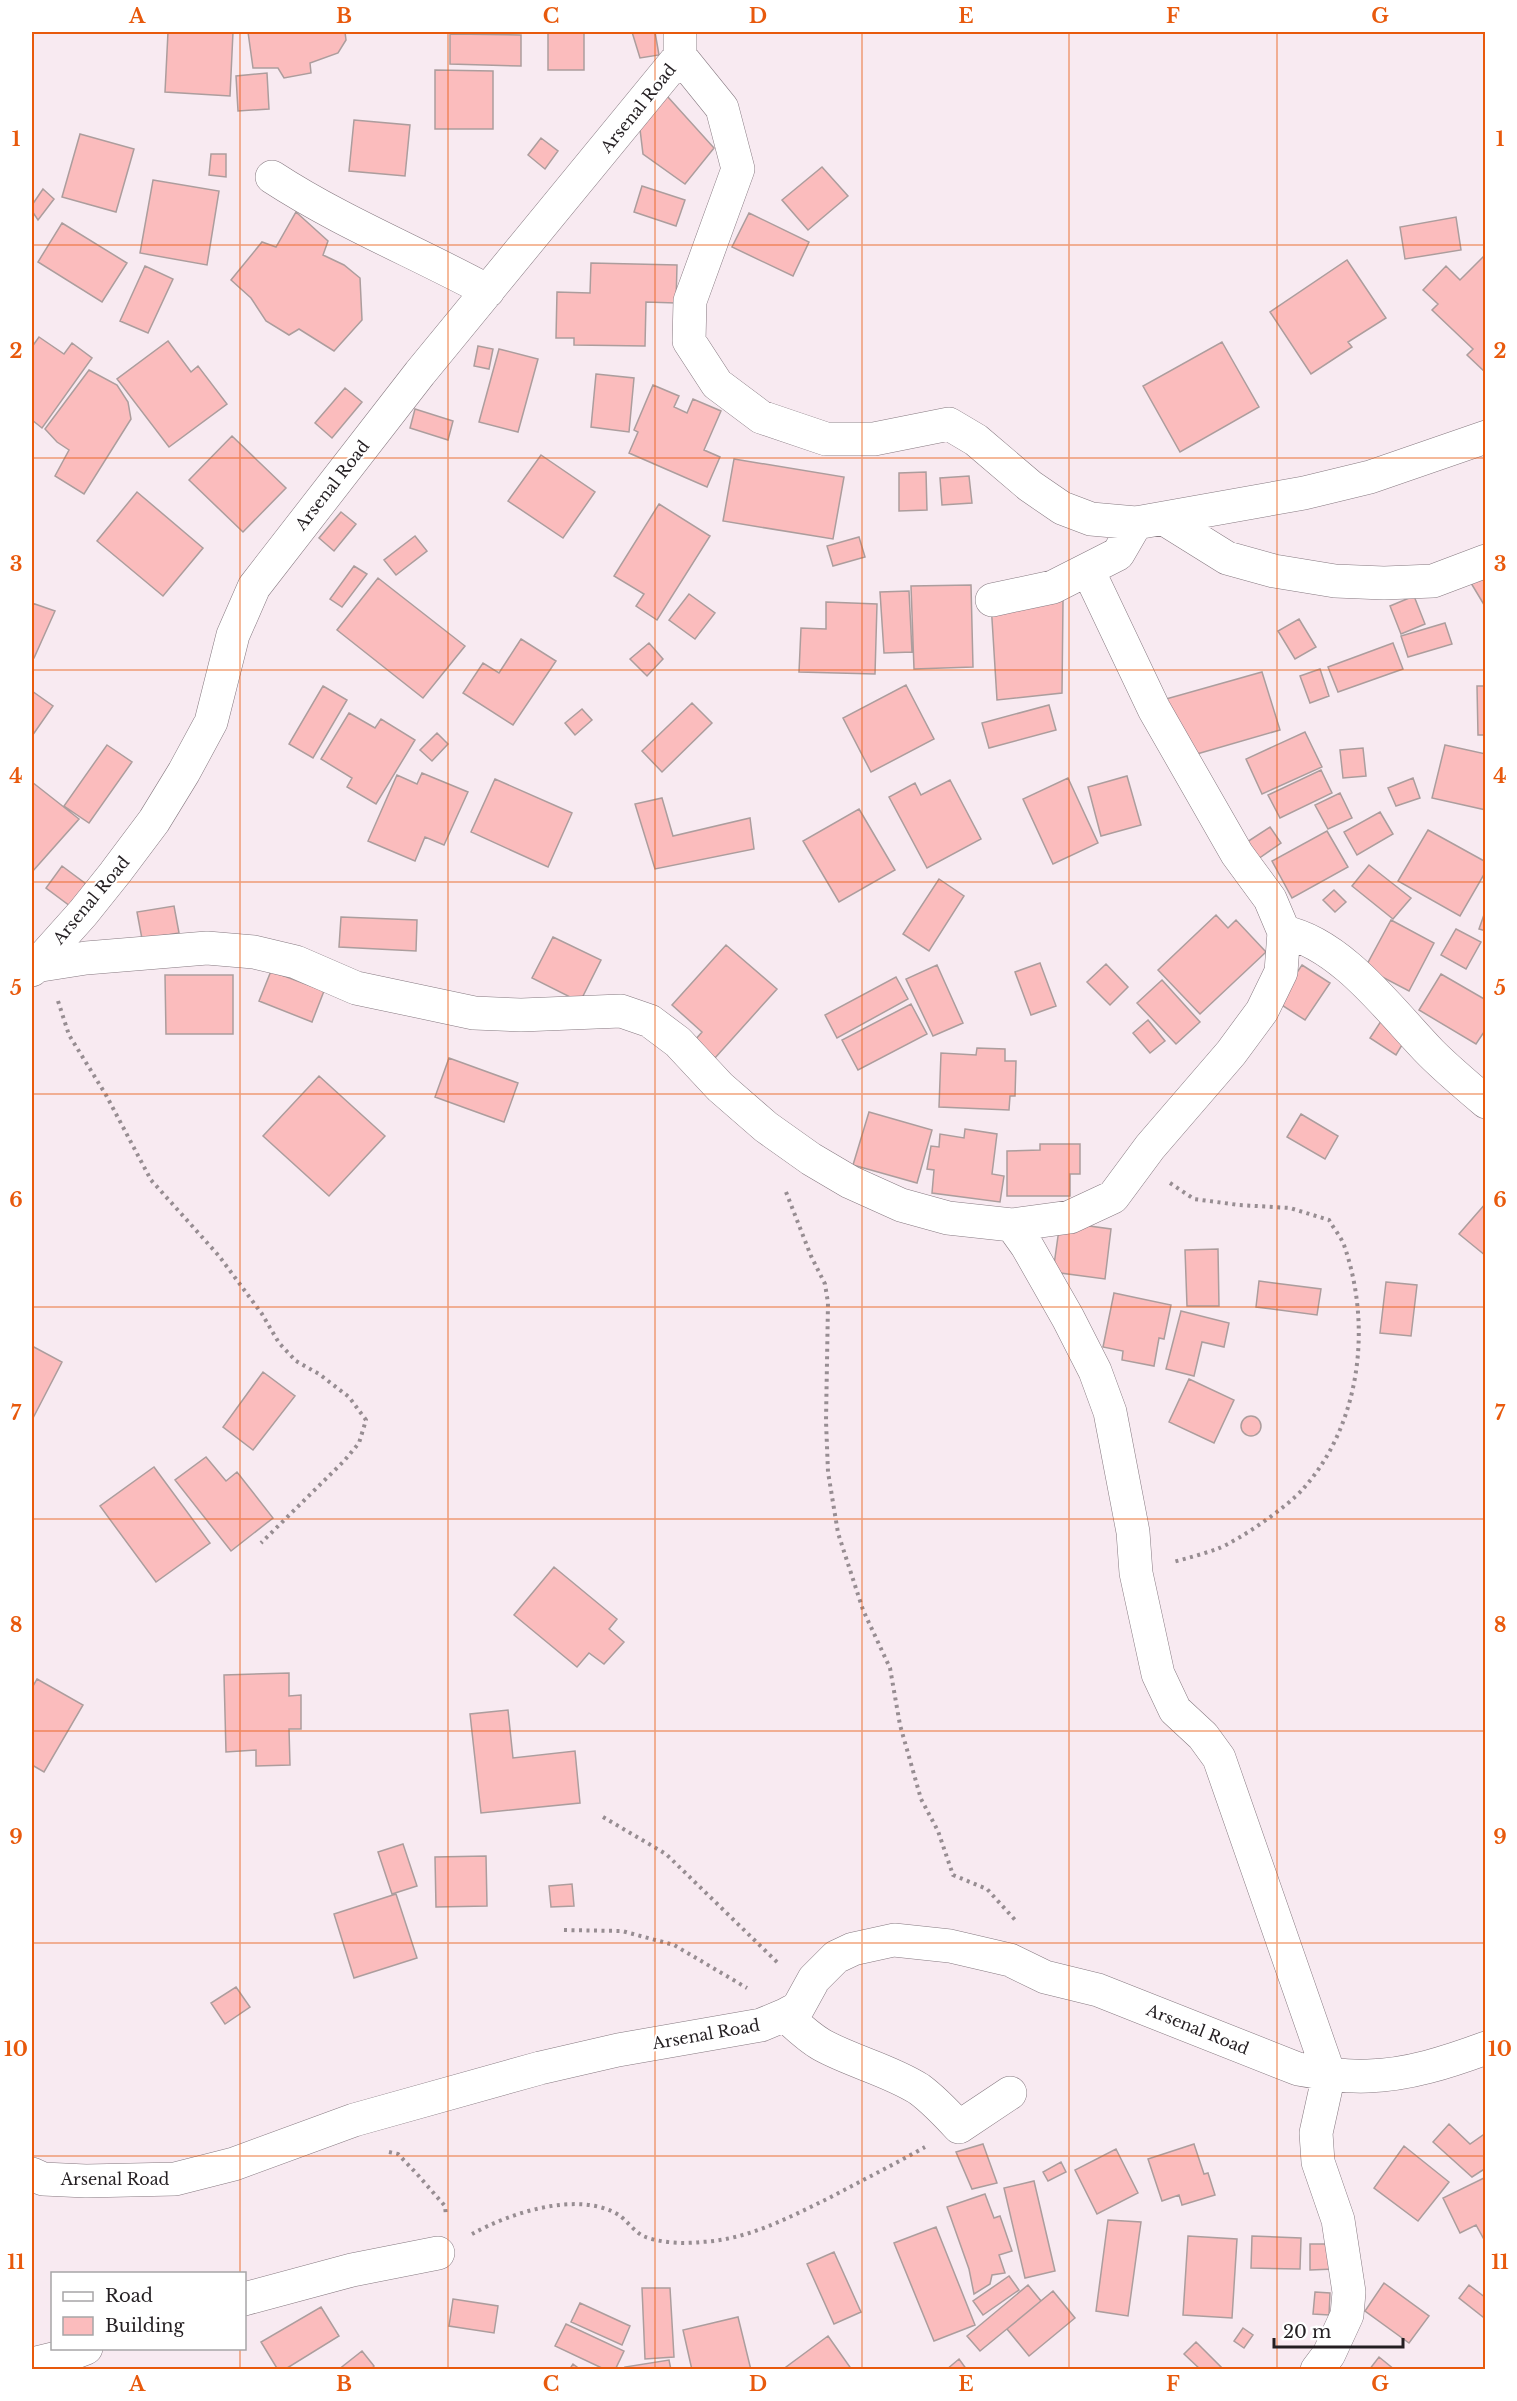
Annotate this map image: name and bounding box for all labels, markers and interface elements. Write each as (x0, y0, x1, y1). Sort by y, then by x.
text: A (128, 4, 146, 28)
text: B (336, 4, 352, 28)
text: C (543, 4, 559, 28)
text: D (749, 4, 767, 28)
text: E (958, 4, 974, 28)
text: F (1166, 4, 1180, 28)
text: G (1371, 4, 1389, 28)
street label: Arsenal Road (595, 59, 680, 157)
text: 1 (12, 127, 21, 151)
text: 1 (1496, 127, 1505, 151)
text: 2 (9, 339, 23, 363)
text: 2 (1493, 339, 1507, 363)
street label: Arsenal Road (290, 436, 373, 535)
text: 3 (10, 552, 22, 576)
text: 3 (1494, 552, 1506, 576)
text: 4 (9, 764, 23, 788)
text: 4 (1493, 764, 1507, 788)
street label: Arsenal Road (48, 852, 134, 949)
text: 5 (10, 976, 22, 1000)
text: 5 (1494, 976, 1506, 1000)
text: 6 (9, 1188, 23, 1212)
text: 6 (1493, 1188, 1507, 1212)
text: 7 (11, 1401, 22, 1425)
text: 7 (1495, 1401, 1506, 1425)
text: 8 (10, 1613, 22, 1637)
text: 8 (1494, 1613, 1506, 1637)
text: 9 (9, 1825, 23, 1849)
text: 9 (1493, 1825, 1507, 1849)
street label: Arsenal Road (1143, 1999, 1252, 2059)
street label: Arsenal Road (650, 2015, 761, 2053)
text: 10 (4, 2037, 28, 2061)
text: 10 (1488, 2037, 1512, 2061)
street label: Arsenal Road (60, 2169, 170, 2189)
text: 11 (7, 2250, 25, 2274)
text: 11 (1491, 2250, 1509, 2274)
legend (51, 2272, 246, 2350)
text: Road (105, 2285, 153, 2307)
scale bar (1274, 2311, 1403, 2349)
text: Building (105, 2315, 184, 2337)
text: 20 m (1283, 2321, 1331, 2343)
text: A (128, 2372, 146, 2396)
text: B (336, 2372, 352, 2396)
text: C (543, 2372, 559, 2396)
text: D (749, 2372, 767, 2396)
text: E (958, 2372, 974, 2396)
text: F (1166, 2372, 1180, 2396)
text: G (1371, 2372, 1389, 2396)

